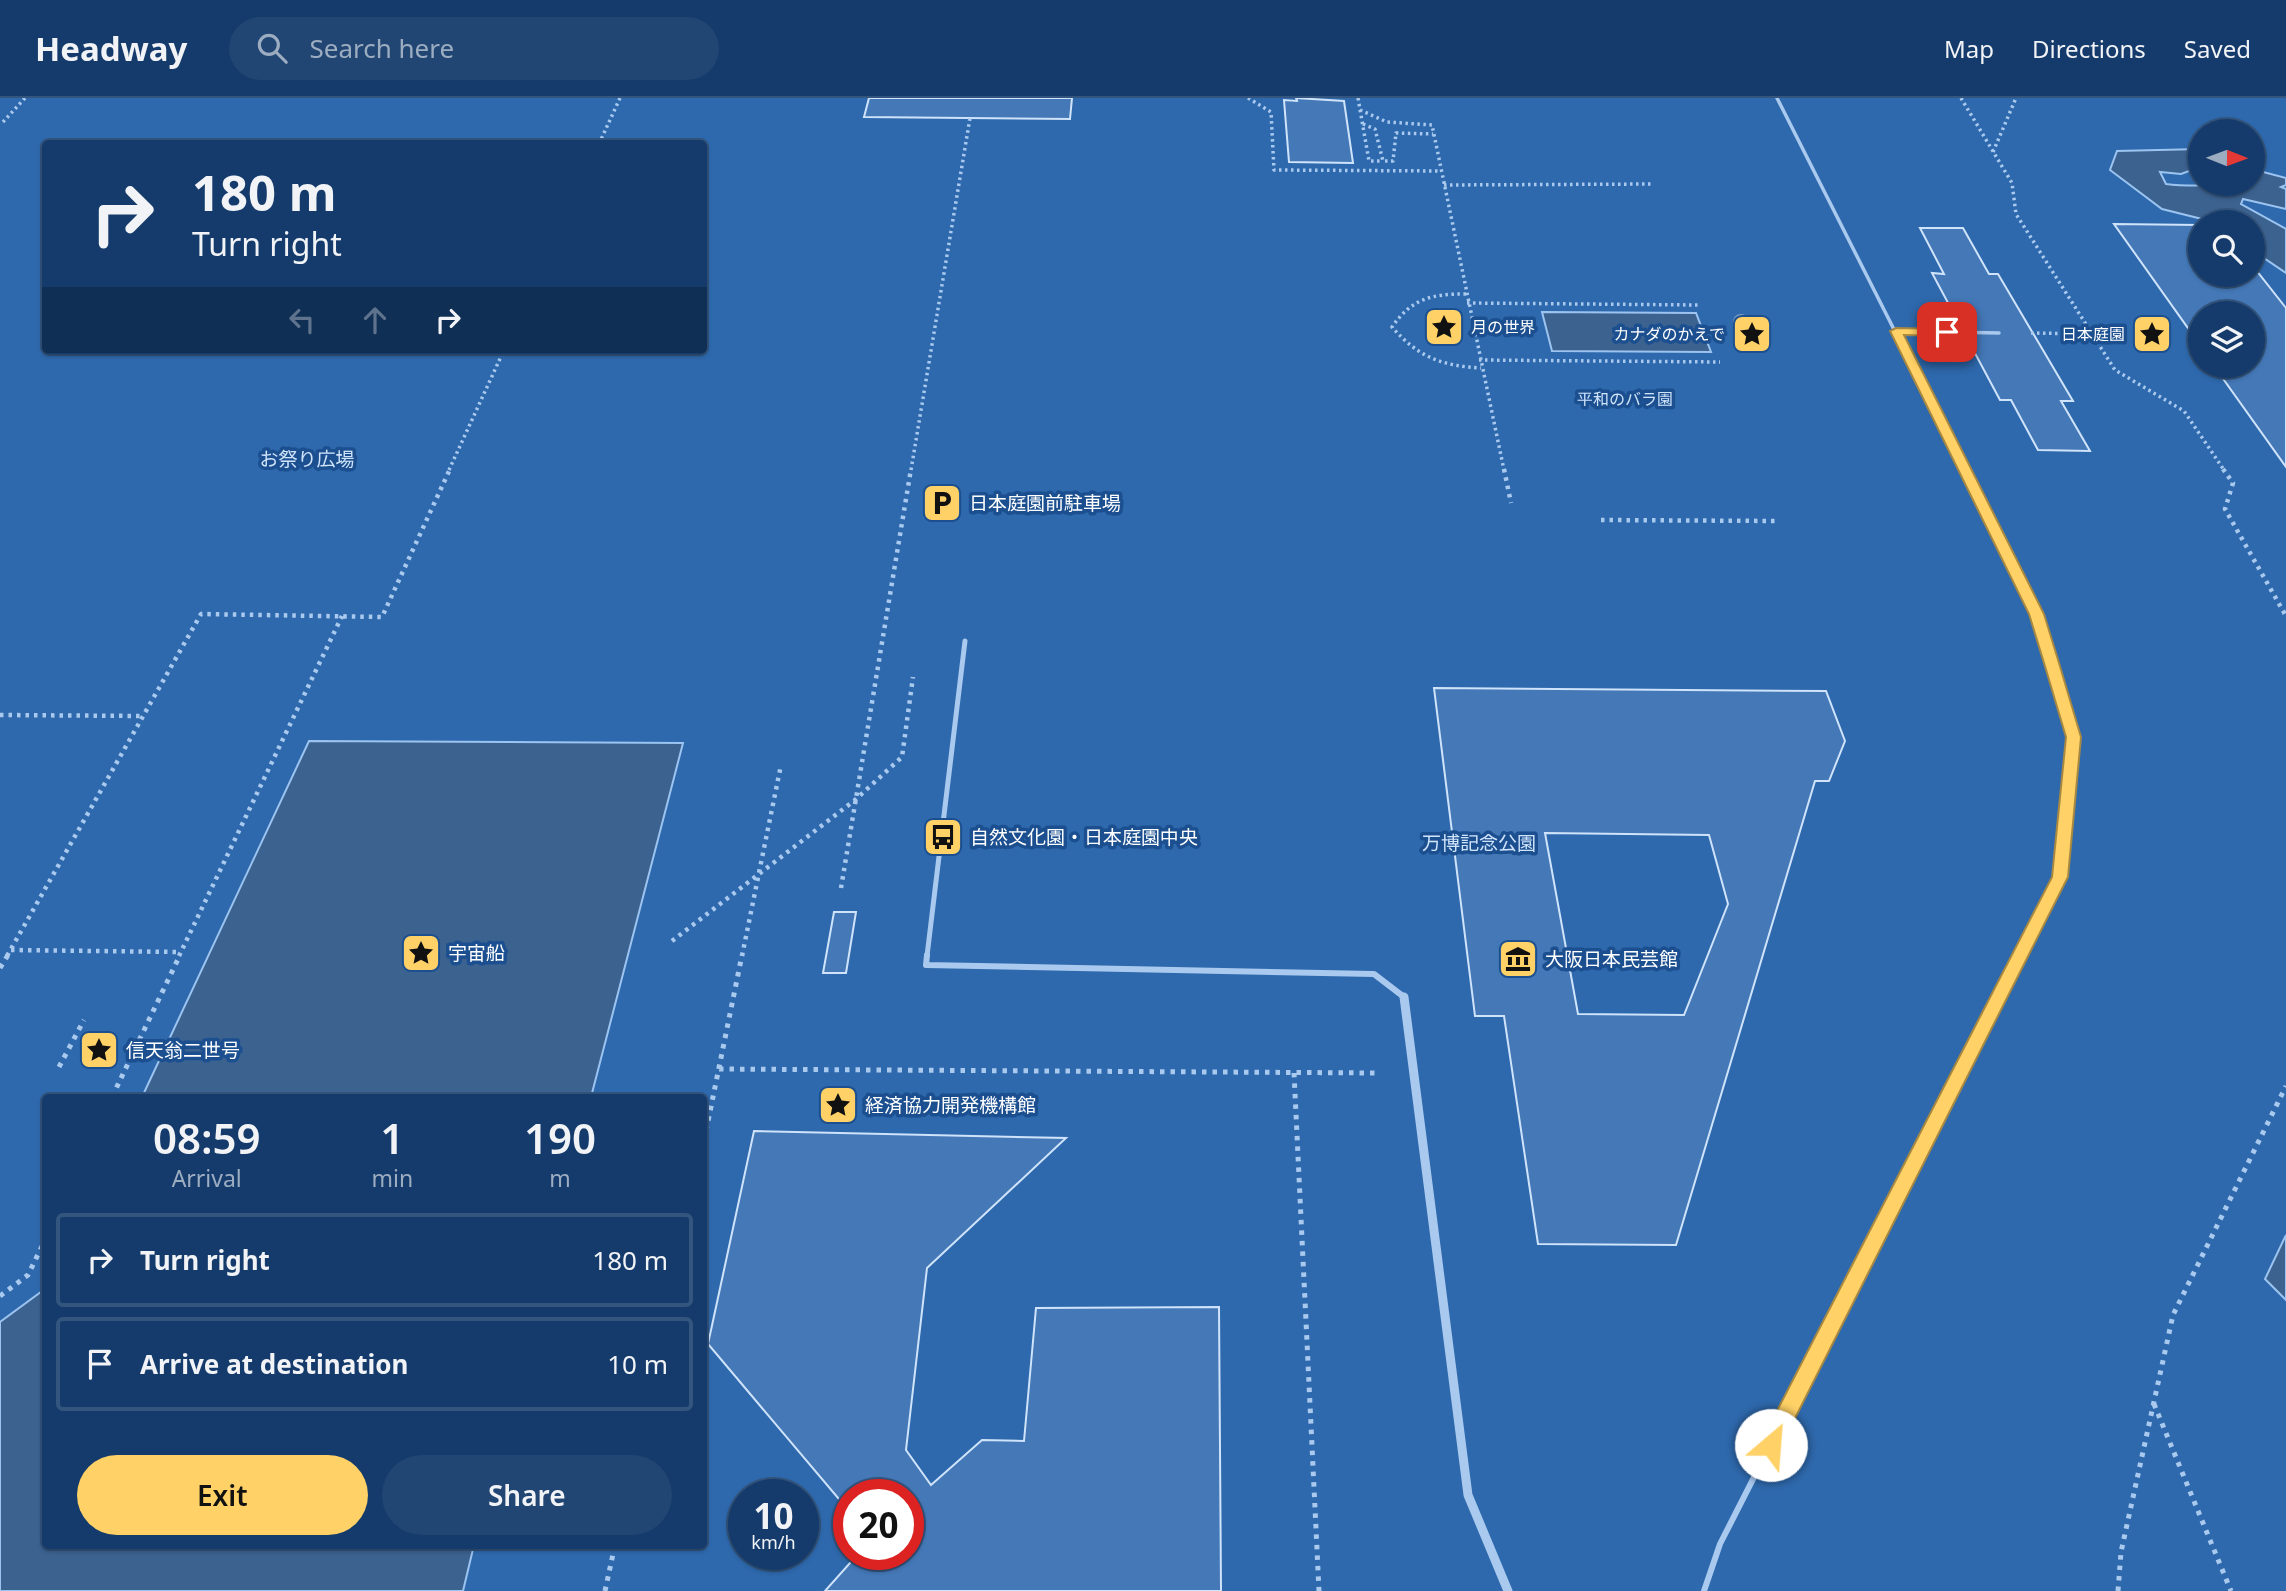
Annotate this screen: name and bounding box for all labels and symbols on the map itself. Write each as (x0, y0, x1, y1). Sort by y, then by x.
north arrow (2188, 119, 2264, 196)
pin (1917, 302, 1977, 362)
place icon: 月の世界 (1423, 306, 1465, 348)
place icon: カナダのかえで (1731, 313, 1773, 355)
place icon: 日本庭園 (2131, 313, 2173, 355)
place label: 月の世界 (1471, 316, 1535, 338)
place label: カナダのかえで (1613, 323, 1725, 345)
place label: 日本庭園 (2061, 323, 2125, 345)
park label: 平和のバラ園 (1577, 388, 1673, 410)
park label: お祭り広場 (259, 446, 355, 472)
parking icon: 日本庭園前駐車場 (921, 482, 963, 524)
place label: 日本庭園前駐車場 (969, 490, 1121, 516)
bus stop icon: 自然文化園・日本庭園中央 (922, 816, 964, 858)
place label: 自然文化園・日本庭園中央 (970, 824, 1198, 850)
park label: 万博記念公園 (1422, 830, 1536, 856)
place icon: 宇宙船 (400, 932, 442, 974)
museum icon: 大阪日本民芸館 (1497, 938, 1539, 980)
place label: 宇宙船 (448, 940, 505, 966)
place label: 大阪日本民芸館 (1545, 946, 1678, 972)
place icon: 信天翁二世号 (78, 1029, 120, 1071)
place label: 信天翁二世号 (126, 1037, 240, 1063)
place icon: 経済協力開発機構館 (817, 1084, 859, 1126)
place label: 経済協力開発機構館 (865, 1092, 1036, 1118)
position arrow (1734, 1408, 1808, 1482)
speed limit sign: 20 (833, 1479, 924, 1570)

